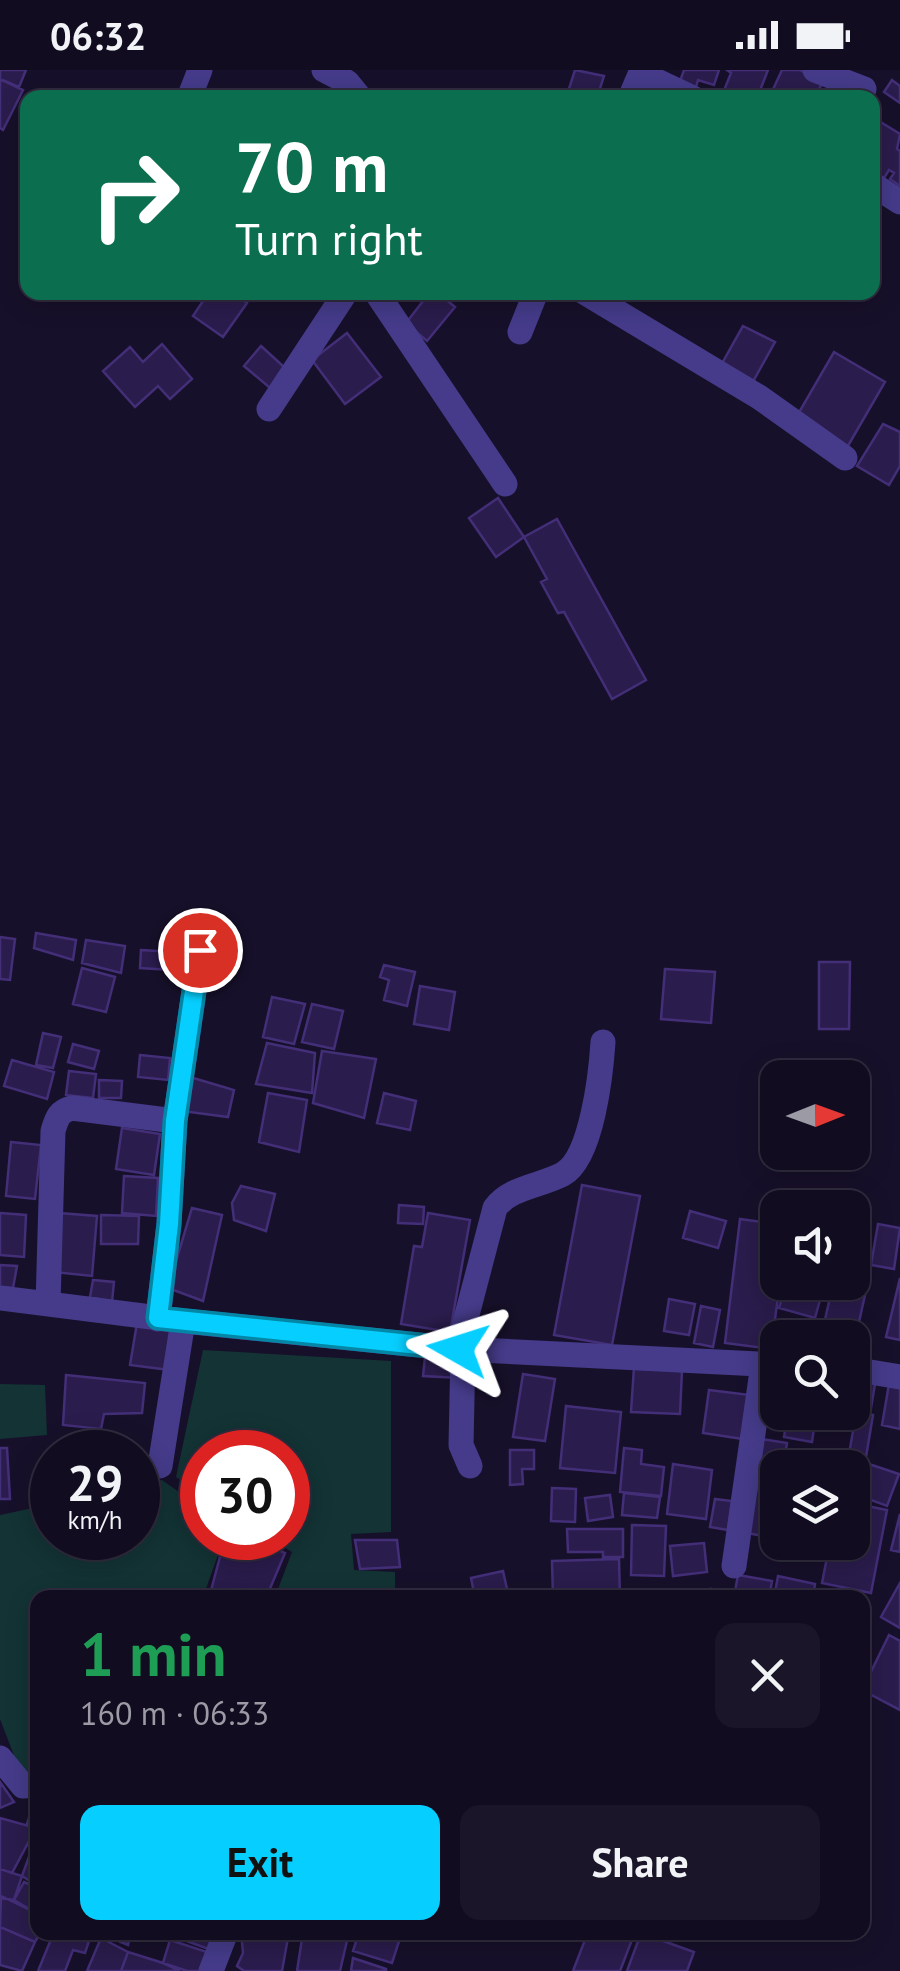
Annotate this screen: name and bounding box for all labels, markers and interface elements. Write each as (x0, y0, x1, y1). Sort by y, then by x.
text: 06:32 (50, 11, 146, 60)
text: 70 m (235, 121, 388, 211)
icon: right (70, 130, 200, 260)
text: Turn right (235, 209, 423, 267)
pin (158, 908, 243, 993)
icon: arrive (173, 923, 228, 978)
north arrow (760, 1060, 870, 1170)
map controls (760, 1060, 870, 1560)
button: sound (760, 1190, 870, 1300)
position arrow (406, 1297, 510, 1401)
button: search (760, 1320, 870, 1430)
speed limit sign: 30 (180, 1430, 310, 1560)
text: 29 (67, 1450, 123, 1515)
button: layers (760, 1450, 870, 1560)
text: km/h (68, 1504, 122, 1536)
text: 1 min (80, 1615, 226, 1693)
button: close (715, 1623, 820, 1728)
text: 160 m · 06:33 (80, 1692, 269, 1734)
button: Exit (80, 1805, 440, 1920)
button: Share (460, 1805, 820, 1920)

